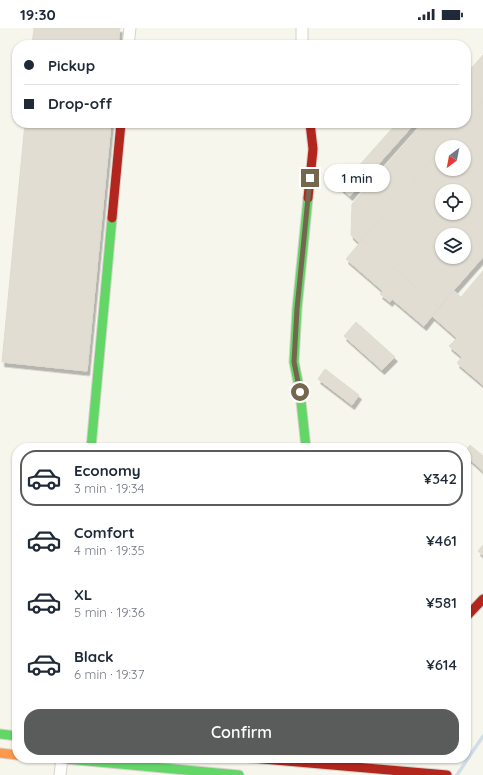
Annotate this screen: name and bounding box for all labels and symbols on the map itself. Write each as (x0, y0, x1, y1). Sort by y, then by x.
north arrow (435, 140, 471, 176)
callout: 1 min (324, 164, 390, 192)
route end (301, 169, 319, 187)
route start (291, 383, 309, 401)

